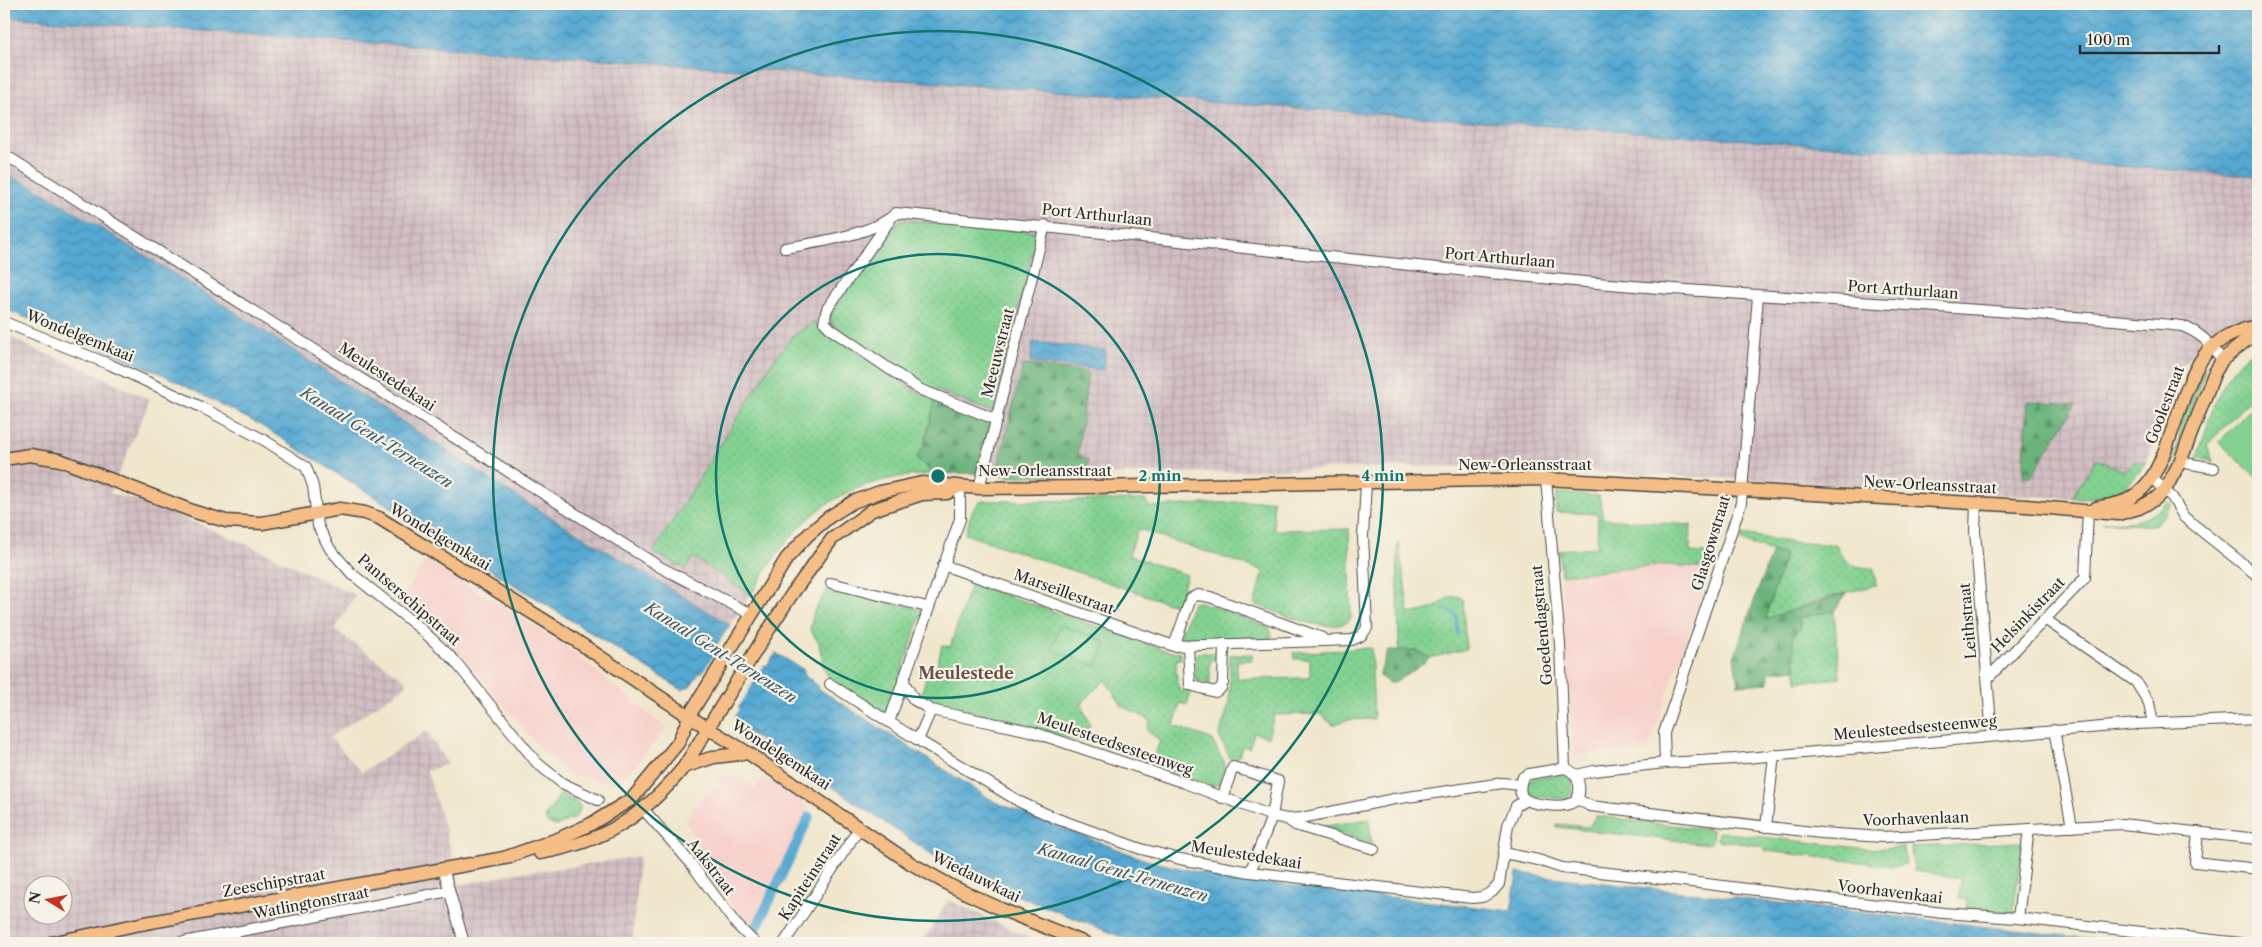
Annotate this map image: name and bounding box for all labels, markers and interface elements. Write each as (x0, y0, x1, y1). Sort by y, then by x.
scale bar (2080, 22, 2218, 54)
text: 100 m (2087, 30, 2130, 49)
street label: Port Arthurlaan (1041, 199, 1154, 230)
street label: Port Arthurlaan (1444, 243, 1557, 272)
street label: Port Arthurlaan (1847, 276, 1960, 303)
street label: Wondelgemkaai (23, 305, 137, 366)
street label: Meeuwstraat (977, 305, 1018, 400)
street label: Meulestedekaai (335, 338, 440, 415)
street label: Goolestraat (2141, 362, 2188, 447)
water label: Kanaal Gent-Terneuzen (295, 381, 457, 492)
street label: New-Orleansstraat (1458, 455, 1593, 474)
street label: New-Orleansstraat (978, 461, 1113, 480)
text: 2 min (1138, 466, 1182, 485)
text: 4 min (1361, 466, 1405, 485)
centre of rings (929, 467, 947, 485)
street label: New-Orleansstraat (1863, 472, 1998, 498)
street label: Glasgowstraat (1687, 492, 1734, 593)
street label: Wondelgemkaai (385, 498, 495, 574)
street label: Pantserschipstraat (354, 550, 465, 650)
street label: Goedendagstraat (1527, 563, 1556, 686)
street label: Marseillestraat (1011, 565, 1117, 619)
street label: Helsinkistraat (1987, 572, 2069, 657)
street label: Leithstraat (1955, 581, 1980, 660)
water label: Kanaal Gent-Terneuzen (639, 596, 801, 707)
district label: Meulestede (918, 663, 1014, 683)
street label: Meulesteedsesteenweg (1035, 708, 1196, 779)
street label: Meulesteedsesteenweg (1833, 711, 1997, 744)
street label: Wondelgemkaai (727, 715, 835, 794)
street label: Voorhavenlaan (1862, 807, 1970, 830)
street label: Kapiteinstraat (774, 829, 845, 924)
street label: Aakstraat (683, 834, 740, 899)
street label: Meulestedekaai (1189, 836, 1303, 873)
water label: Kanaal Gent-Terneuzen (1034, 838, 1210, 906)
street label: Wiedauwkaai (928, 846, 1024, 906)
street label: Zeeschipstraat (221, 864, 327, 901)
north arrow (22, 874, 72, 924)
street label: Voorhavenkaai (1836, 876, 1944, 907)
street label: Watlingtonstraat (250, 882, 371, 923)
text: N (25, 890, 45, 905)

